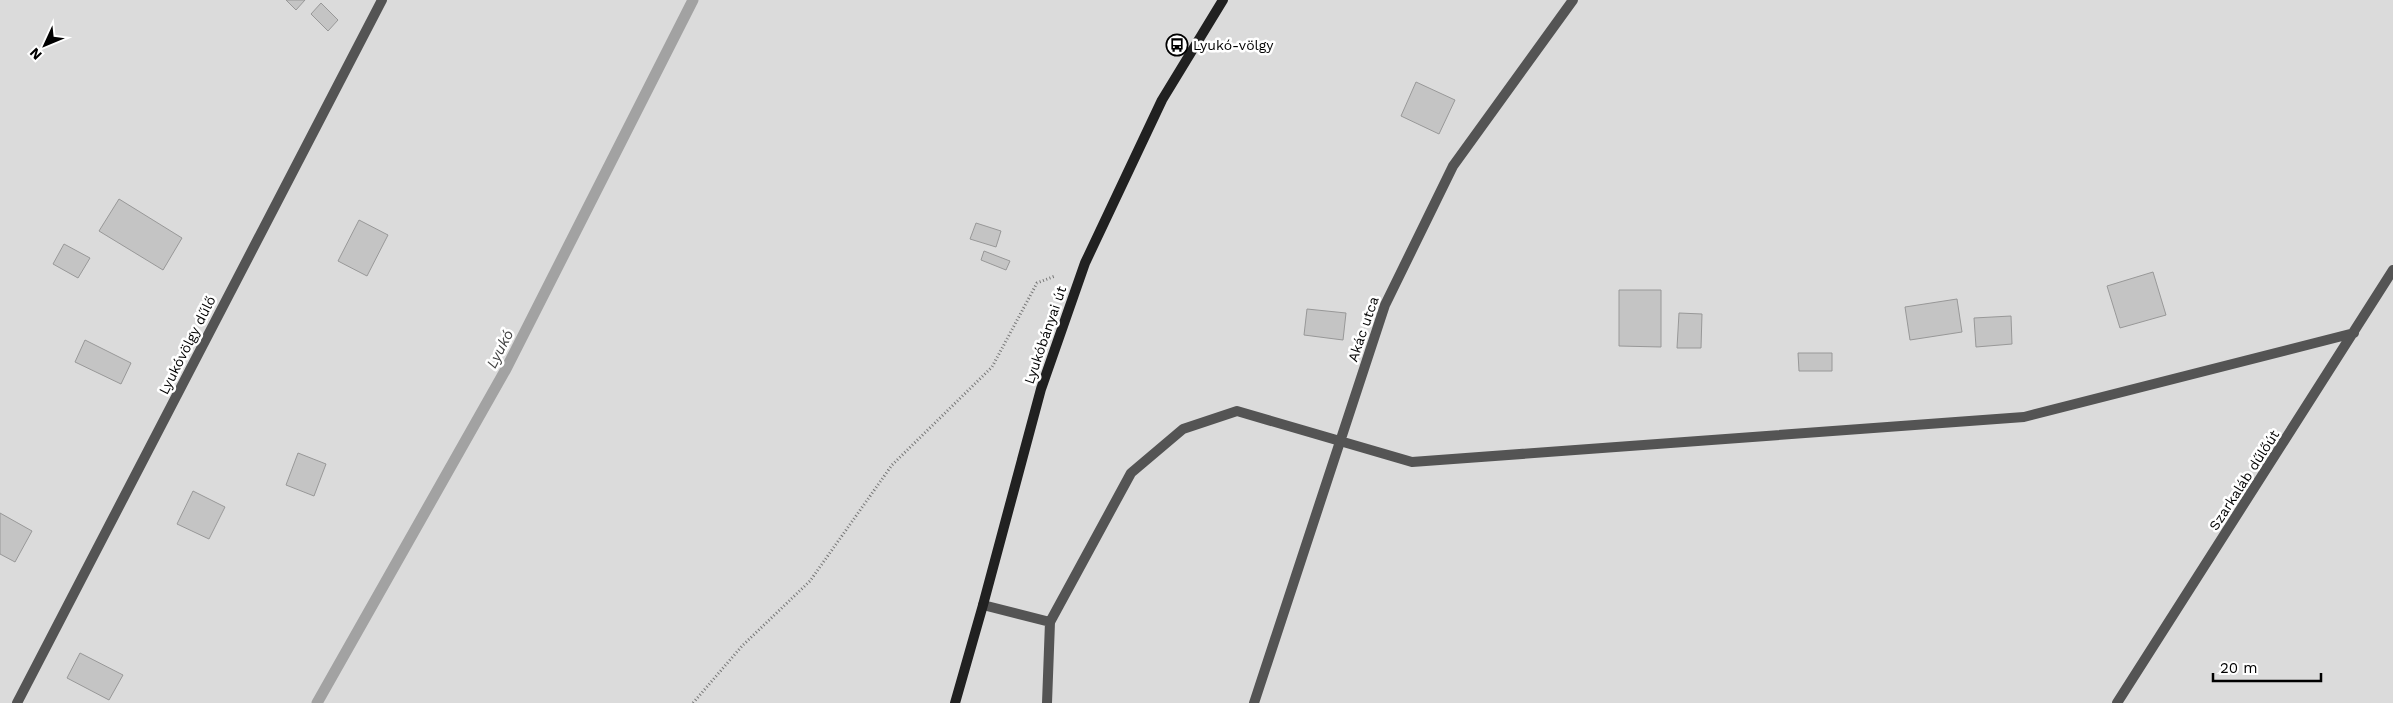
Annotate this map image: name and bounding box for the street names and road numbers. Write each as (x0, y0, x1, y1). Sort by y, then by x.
street label: Lyukóbányai út (1021, 284, 1069, 386)
street label: Lyukóvölgy dűlő (155, 293, 219, 397)
street label: Akác utca (1344, 294, 1382, 364)
street label: Szarkaláb dűlőút (2206, 427, 2282, 533)

